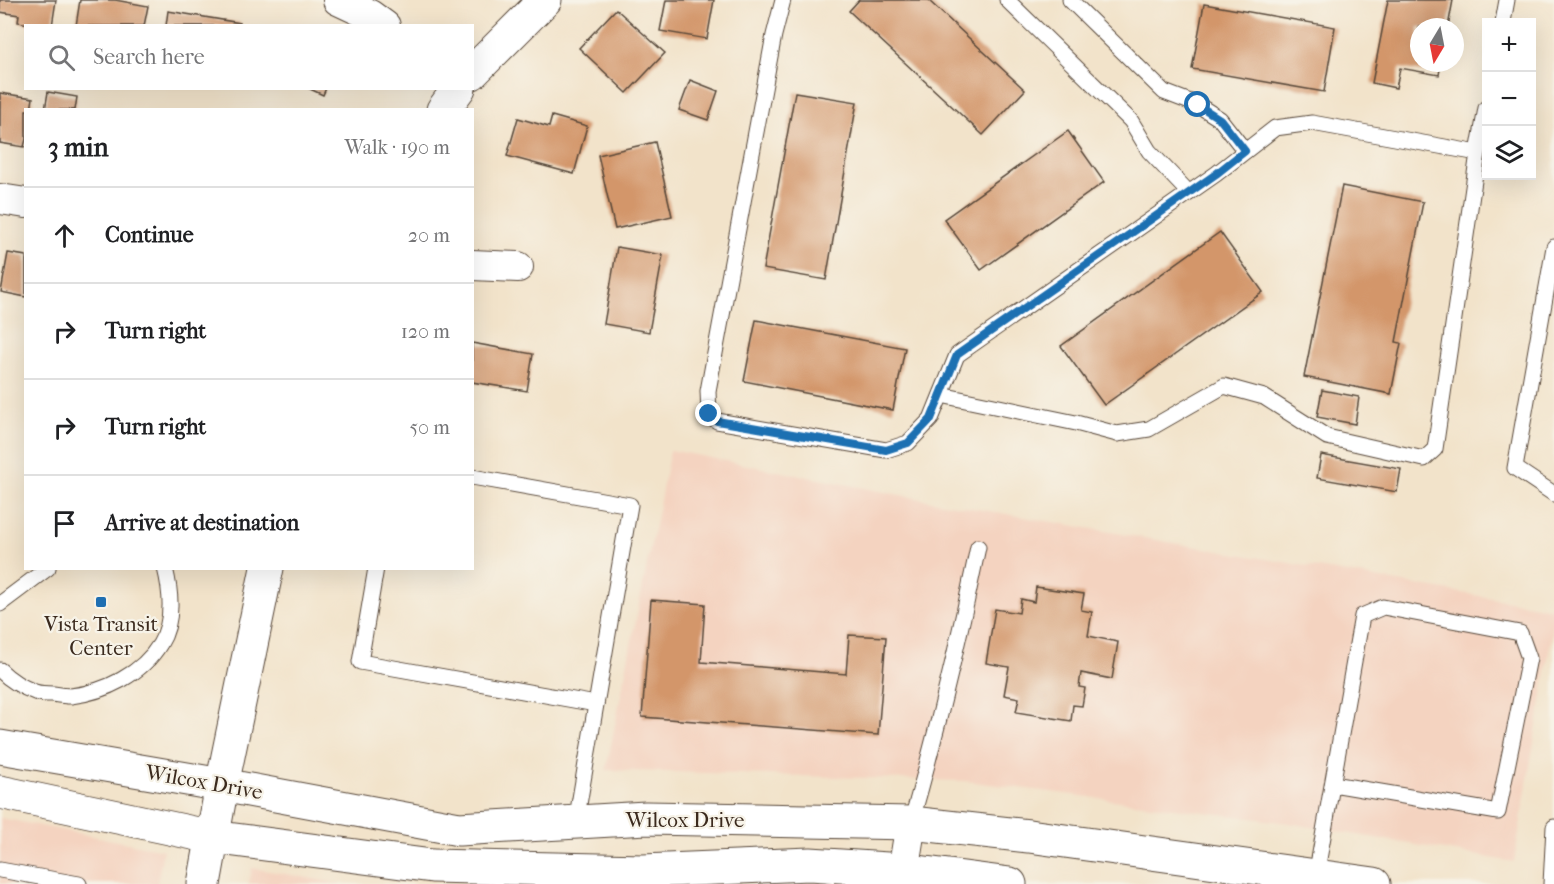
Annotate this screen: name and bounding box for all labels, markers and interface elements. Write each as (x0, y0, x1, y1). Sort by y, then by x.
north arrow (1410, 18, 1464, 72)
map controls (1482, 18, 1536, 180)
button: + (1482, 18, 1536, 72)
search box (24, 24, 474, 90)
icon: search (45, 41, 78, 74)
text: Search here (93, 44, 205, 70)
button: − (1482, 72, 1536, 126)
route start (1184, 91, 1210, 117)
button: layers (1482, 126, 1536, 180)
text: 3 min (48, 132, 109, 163)
text: Walk · 190 m (344, 136, 450, 159)
icon: ahead (48, 219, 81, 252)
text: Continue (105, 222, 194, 248)
text: 20 m (408, 224, 450, 247)
icon: right (48, 315, 81, 348)
text: Turn right (105, 318, 206, 344)
text: 120 m (401, 320, 450, 343)
route end (695, 400, 721, 426)
icon: right (48, 411, 81, 444)
text: Turn right (105, 414, 206, 440)
text: 50 m (409, 416, 450, 439)
icon: arrive (48, 507, 81, 540)
text: Arrive at destination (105, 510, 299, 536)
marker: Vista Transit Center (94, 595, 108, 609)
place label: Vista Transit Center (43, 612, 159, 660)
street label: Wilcox Drive (143, 760, 264, 804)
street label: Wilcox Drive (625, 808, 744, 832)

